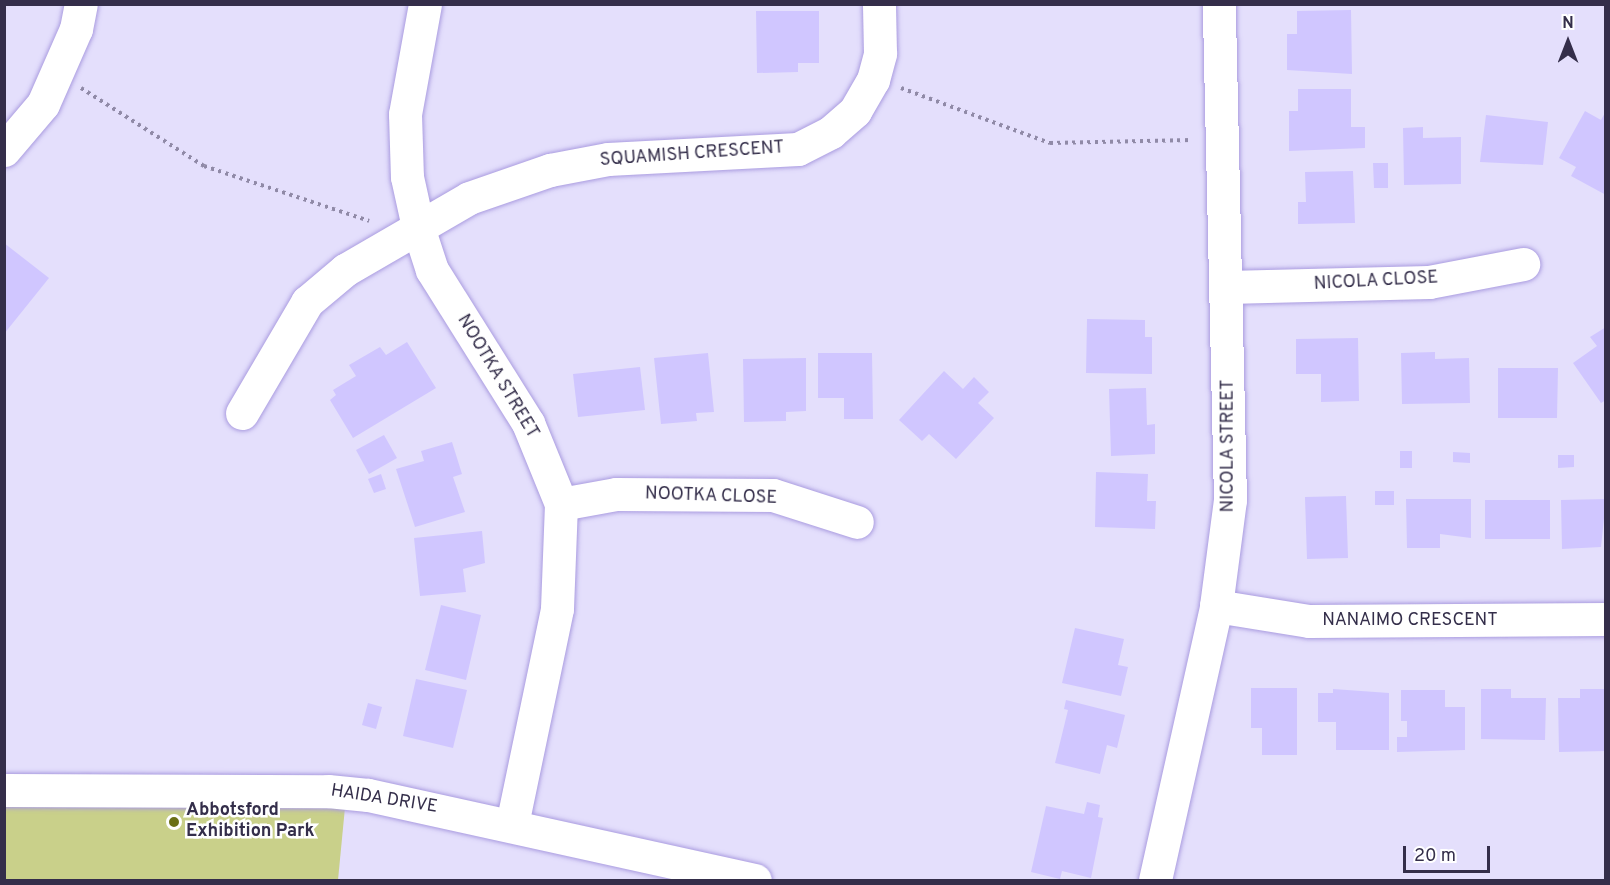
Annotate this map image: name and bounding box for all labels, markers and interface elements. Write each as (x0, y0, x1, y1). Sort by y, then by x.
north arrow (1538, 12, 1598, 72)
text: N (1562, 14, 1574, 34)
street label: SQUAMISH CRESCENT (599, 138, 785, 172)
street label: NICOLA CLOSE (1313, 268, 1439, 296)
street label: NOOTKA STREET (451, 311, 543, 443)
street label: NICOLA STREET (1218, 379, 1240, 513)
street label: NOOTKA CLOSE (644, 484, 778, 510)
street label: NANAIMO CRESCENT (1322, 610, 1498, 632)
street label: HAIDA DRIVE (329, 781, 439, 819)
place label: Abbotsford Exhibition Park (186, 801, 315, 844)
marker: Abbotsford Exhibition Park (167, 815, 181, 829)
scale bar (1406, 834, 1493, 872)
text: 20 m (1414, 845, 1456, 868)

